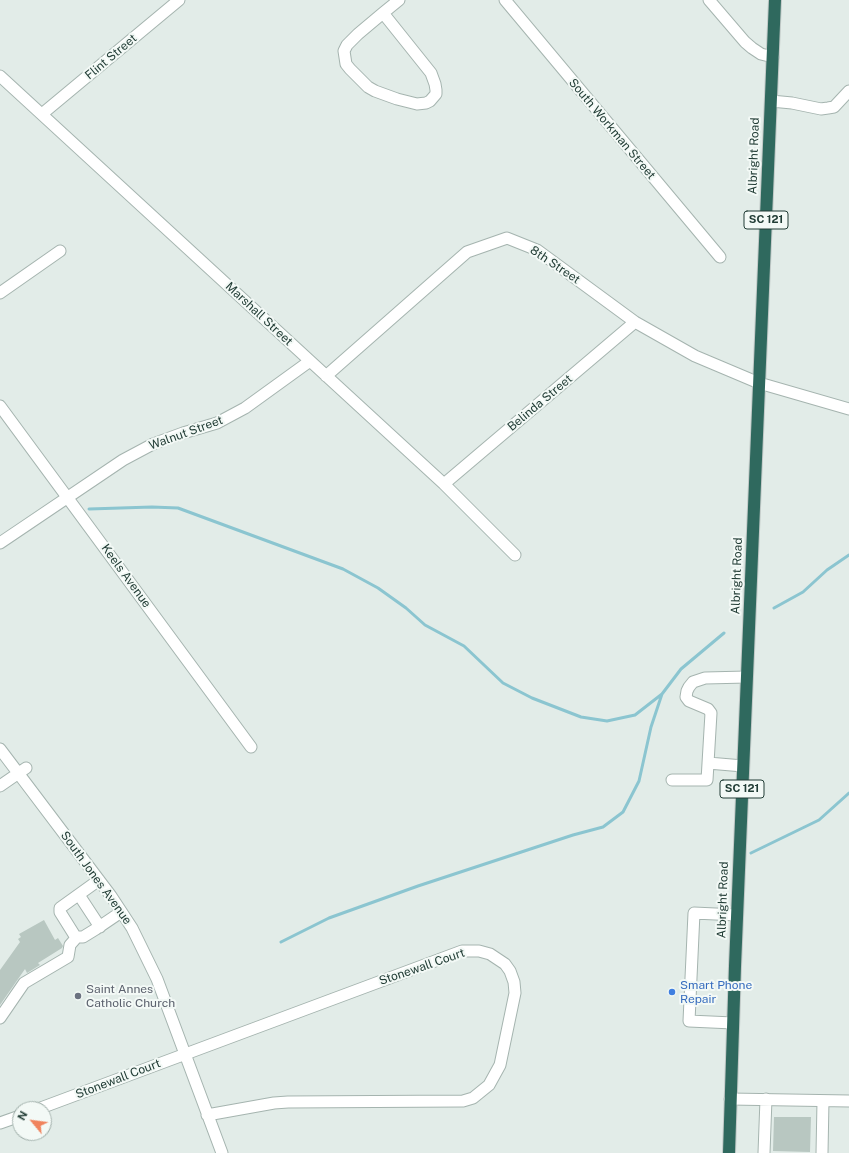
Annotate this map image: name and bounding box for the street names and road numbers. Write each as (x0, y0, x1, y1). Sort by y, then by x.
street label: Flint Street (82, 31, 140, 83)
street label: South Workman Street (566, 76, 658, 182)
street label: Albright Road (745, 117, 763, 195)
road number: SC 121 (744, 211, 788, 229)
street label: 8th Street (527, 243, 583, 287)
street label: Marshall Street (222, 279, 296, 349)
street label: Belinda Street (505, 372, 575, 434)
street label: Walnut Street (147, 413, 225, 453)
street label: Albright Road (728, 537, 746, 615)
street label: Keels Avenue (98, 541, 154, 611)
road number: SC 121 (720, 780, 764, 798)
street label: South Jones Avenue (57, 829, 135, 927)
street label: Albright Road (714, 861, 732, 939)
street label: Stonewall Court (377, 946, 467, 988)
street label: Stonewall Court (73, 1056, 163, 1102)

